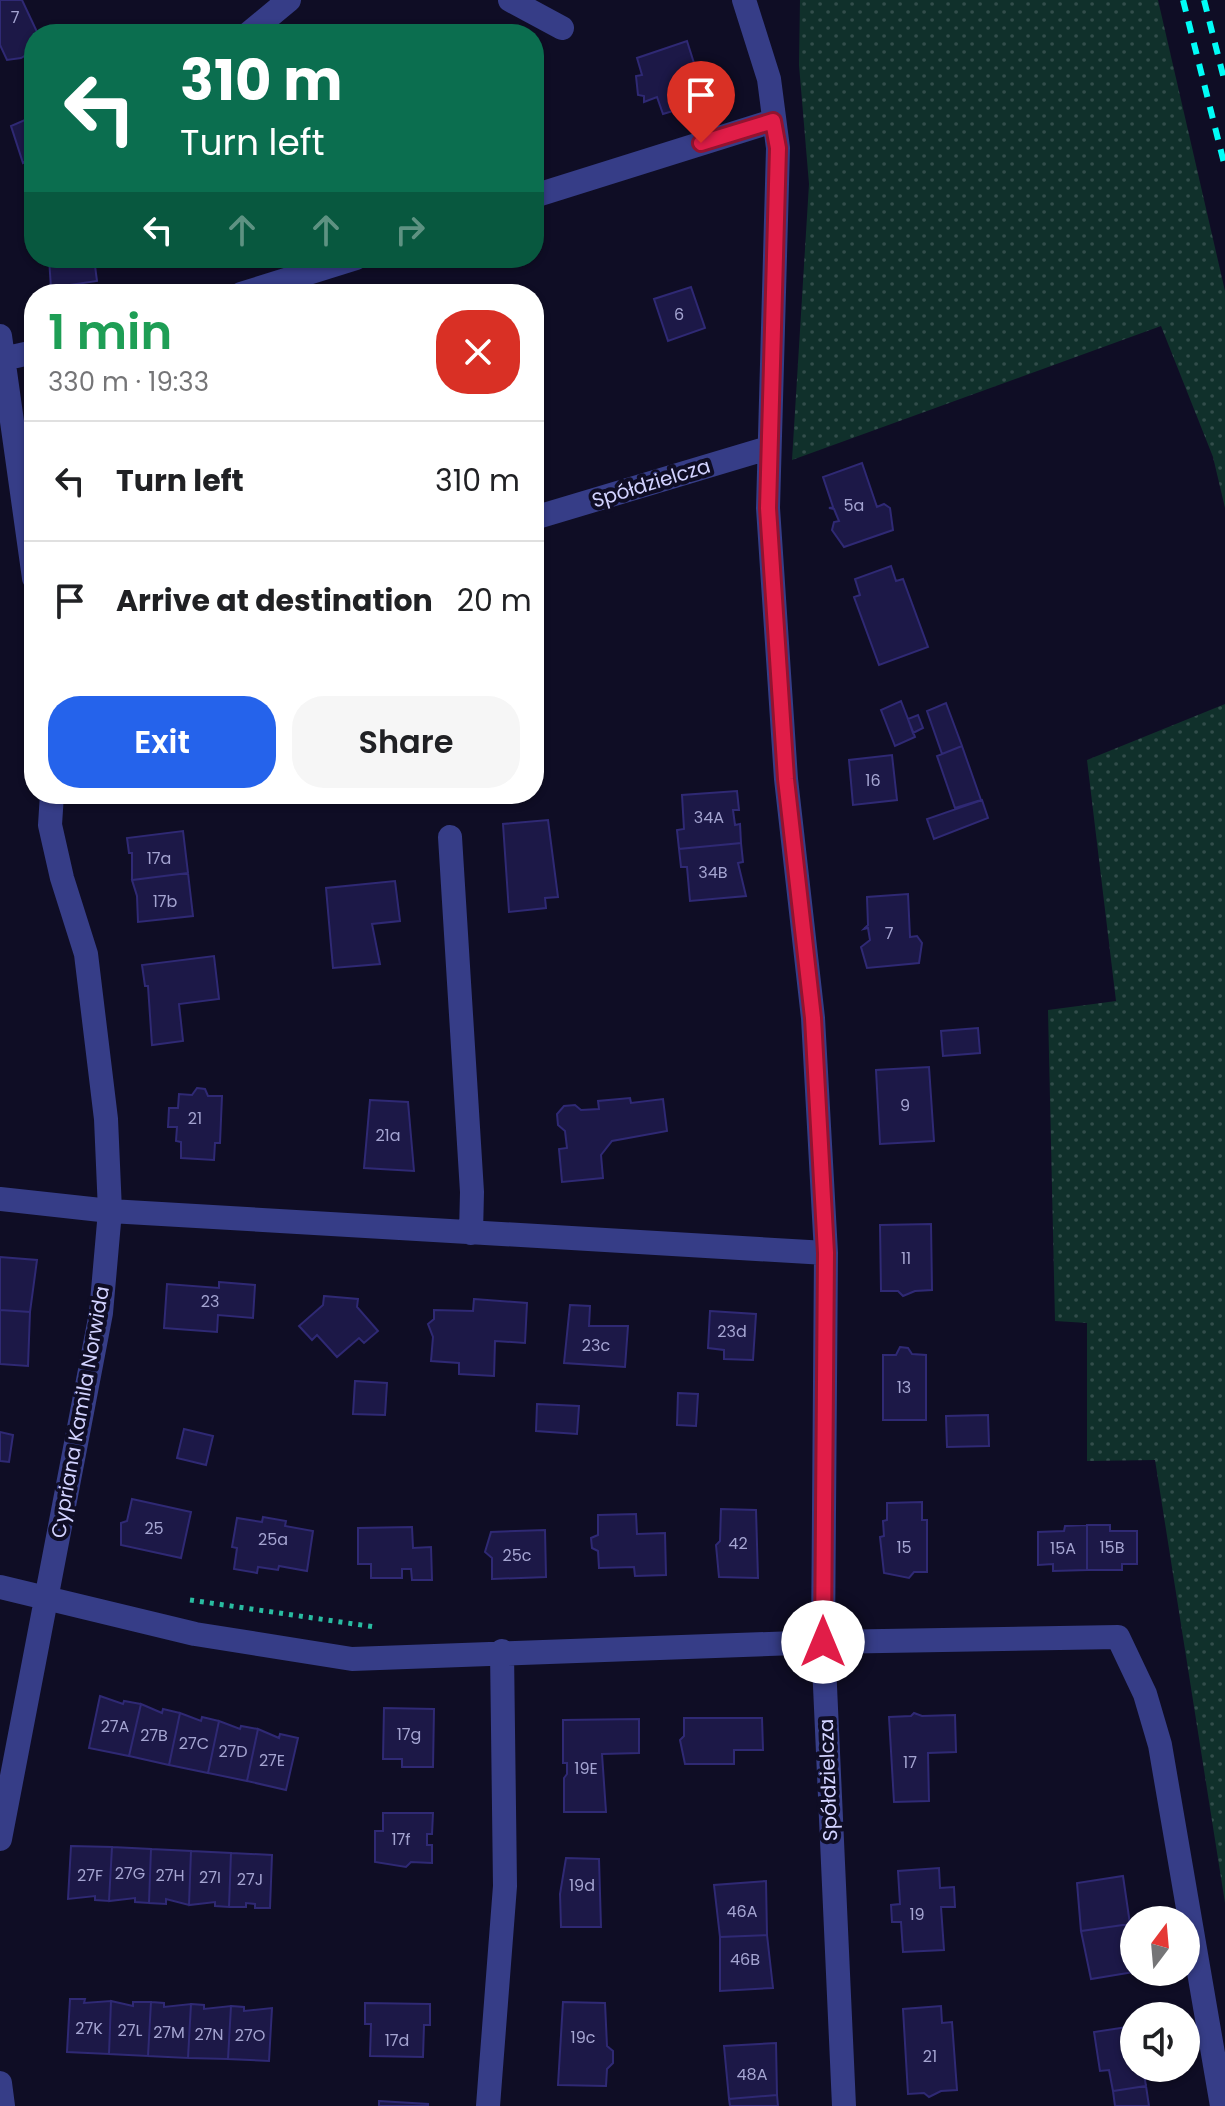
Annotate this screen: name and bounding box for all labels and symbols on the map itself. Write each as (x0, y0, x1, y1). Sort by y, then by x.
house number: 7 (11, 6, 20, 29)
pin (667, 61, 735, 143)
house number: 6 (674, 303, 684, 326)
street label: Spółdzielcza (588, 452, 714, 514)
house number: 5a (844, 494, 864, 517)
house number: 16 (865, 769, 881, 792)
house number: 34A (694, 806, 724, 829)
house number: 17a (147, 847, 171, 870)
house number: 34B (698, 861, 728, 884)
house number: 17b (153, 890, 178, 913)
house number: 7 (885, 922, 894, 945)
house number: 9 (900, 1094, 910, 1117)
house number: 21 (188, 1107, 202, 1130)
house number: 21a (375, 1124, 401, 1147)
house number: 11 (901, 1247, 911, 1270)
street label: Cypriana Kamila Norwida (44, 1284, 116, 1540)
house number: 23 (201, 1290, 219, 1313)
house number: 23d (717, 1320, 747, 1343)
house number: 23c (582, 1334, 610, 1357)
house number: 13 (897, 1376, 911, 1399)
house number: 25 (144, 1517, 164, 1540)
house number: 25a (258, 1528, 288, 1551)
house number: 42 (728, 1532, 748, 1555)
house number: 15 (896, 1536, 912, 1559)
house number: 15B (1100, 1536, 1125, 1559)
house number: 15A (1050, 1537, 1076, 1560)
house number: 25c (503, 1544, 532, 1567)
position arrow (781, 1600, 865, 1684)
house number: 27A (101, 1715, 130, 1738)
street label: Spółdzielcza (812, 1718, 844, 1842)
house number: 17g (397, 1723, 421, 1746)
house number: 27B (140, 1724, 168, 1747)
house number: 27C (179, 1732, 209, 1755)
house number: 27D (218, 1740, 248, 1763)
house number: 27E (259, 1749, 285, 1772)
house number: 17 (903, 1751, 917, 1774)
house number: 19E (574, 1757, 598, 1780)
house number: 17f (391, 1828, 411, 1851)
house number: 27G (115, 1862, 145, 1885)
house number: 27F (77, 1864, 103, 1887)
house number: 27H (155, 1864, 185, 1887)
house number: 27I (199, 1866, 221, 1889)
house number: 27J (237, 1868, 263, 1891)
house number: 19d (569, 1874, 595, 1897)
house number: 46A (726, 1900, 758, 1923)
house number: 19 (909, 1903, 925, 1926)
north arrow (1120, 1906, 1200, 1986)
house number: 46B (730, 1948, 760, 1971)
house number: 27K (75, 2017, 103, 2040)
house number: 27L (118, 2019, 143, 2042)
house number: 27M (153, 2021, 185, 2044)
house number: 27N (194, 2023, 224, 2046)
house number: 27O (235, 2024, 265, 2047)
house number: 19c (571, 2026, 596, 2049)
house number: 17d (385, 2029, 409, 2052)
house number: 21 (923, 2045, 937, 2068)
house number: 48A (737, 2063, 768, 2086)

